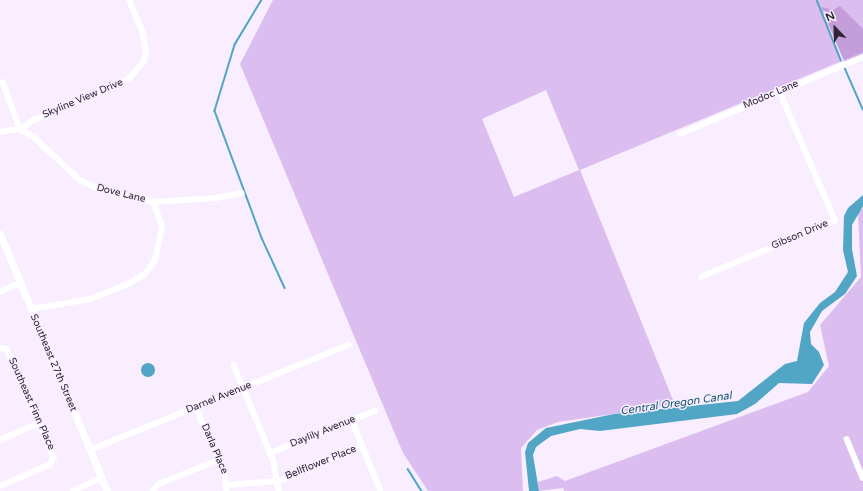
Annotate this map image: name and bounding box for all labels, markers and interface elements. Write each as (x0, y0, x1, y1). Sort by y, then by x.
north arrow (815, 8, 855, 48)
text: N (824, 9, 837, 24)
street label: Skyline View Drive (41, 77, 125, 121)
street label: Modoc Lane (741, 78, 801, 112)
street label: Dove Lane (95, 182, 147, 206)
street label: Gibson Drive (770, 218, 830, 252)
street label: Southeast 27th Street (27, 313, 79, 413)
street label: Southeast Finn Place (5, 356, 57, 452)
street label: Darnel Avenue (185, 379, 253, 417)
water label: Central Oregon Canal (620, 390, 732, 418)
street label: Daylily Avenue (289, 413, 357, 451)
street label: Darla Place (198, 422, 230, 476)
street label: Bellflower Place (284, 443, 358, 483)

